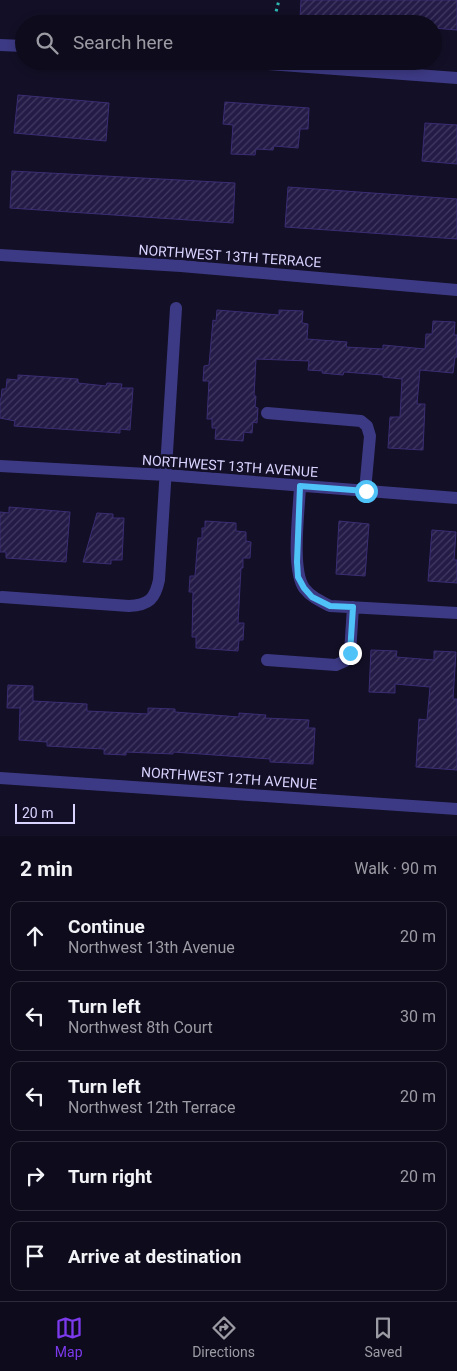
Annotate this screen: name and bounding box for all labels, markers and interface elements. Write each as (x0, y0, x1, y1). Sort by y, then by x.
search box (15, 15, 442, 70)
icon: search (33, 29, 61, 57)
text: Search here (73, 31, 173, 54)
street label: NORTHWEST 13TH TERRACE (138, 242, 322, 270)
street label: NORTHWEST 13TH AVENUE (142, 452, 319, 480)
route start (355, 480, 378, 503)
route end (339, 642, 362, 665)
street label: NORTHWEST 12TH AVENUE (141, 764, 318, 792)
scale bar (15, 801, 75, 824)
text: 20 m (22, 805, 54, 821)
text: 2 min (20, 857, 73, 881)
text: Walk · 90 m (354, 859, 437, 878)
text: Continue (68, 915, 145, 938)
icon: ahead (21, 922, 49, 950)
text: 20 m (400, 927, 436, 946)
text: Northwest 13th Avenue (68, 938, 235, 957)
text: Turn left (68, 995, 141, 1018)
icon: left (21, 1002, 49, 1030)
text: 30 m (400, 1007, 436, 1026)
text: Northwest 8th Court (68, 1018, 213, 1037)
text: Turn left (68, 1075, 141, 1098)
icon: left (21, 1082, 49, 1110)
text: 20 m (400, 1087, 436, 1106)
text: Northwest 12th Terrace (68, 1098, 235, 1117)
icon: right (21, 1162, 49, 1190)
text: Turn right (68, 1165, 152, 1188)
text: 20 m (400, 1167, 436, 1186)
icon: arrive (21, 1242, 49, 1270)
text: Arrive at destination (68, 1245, 241, 1268)
tab: Map (55, 1314, 83, 1360)
tab: Directions (192, 1314, 255, 1360)
tab: Saved (364, 1314, 402, 1360)

